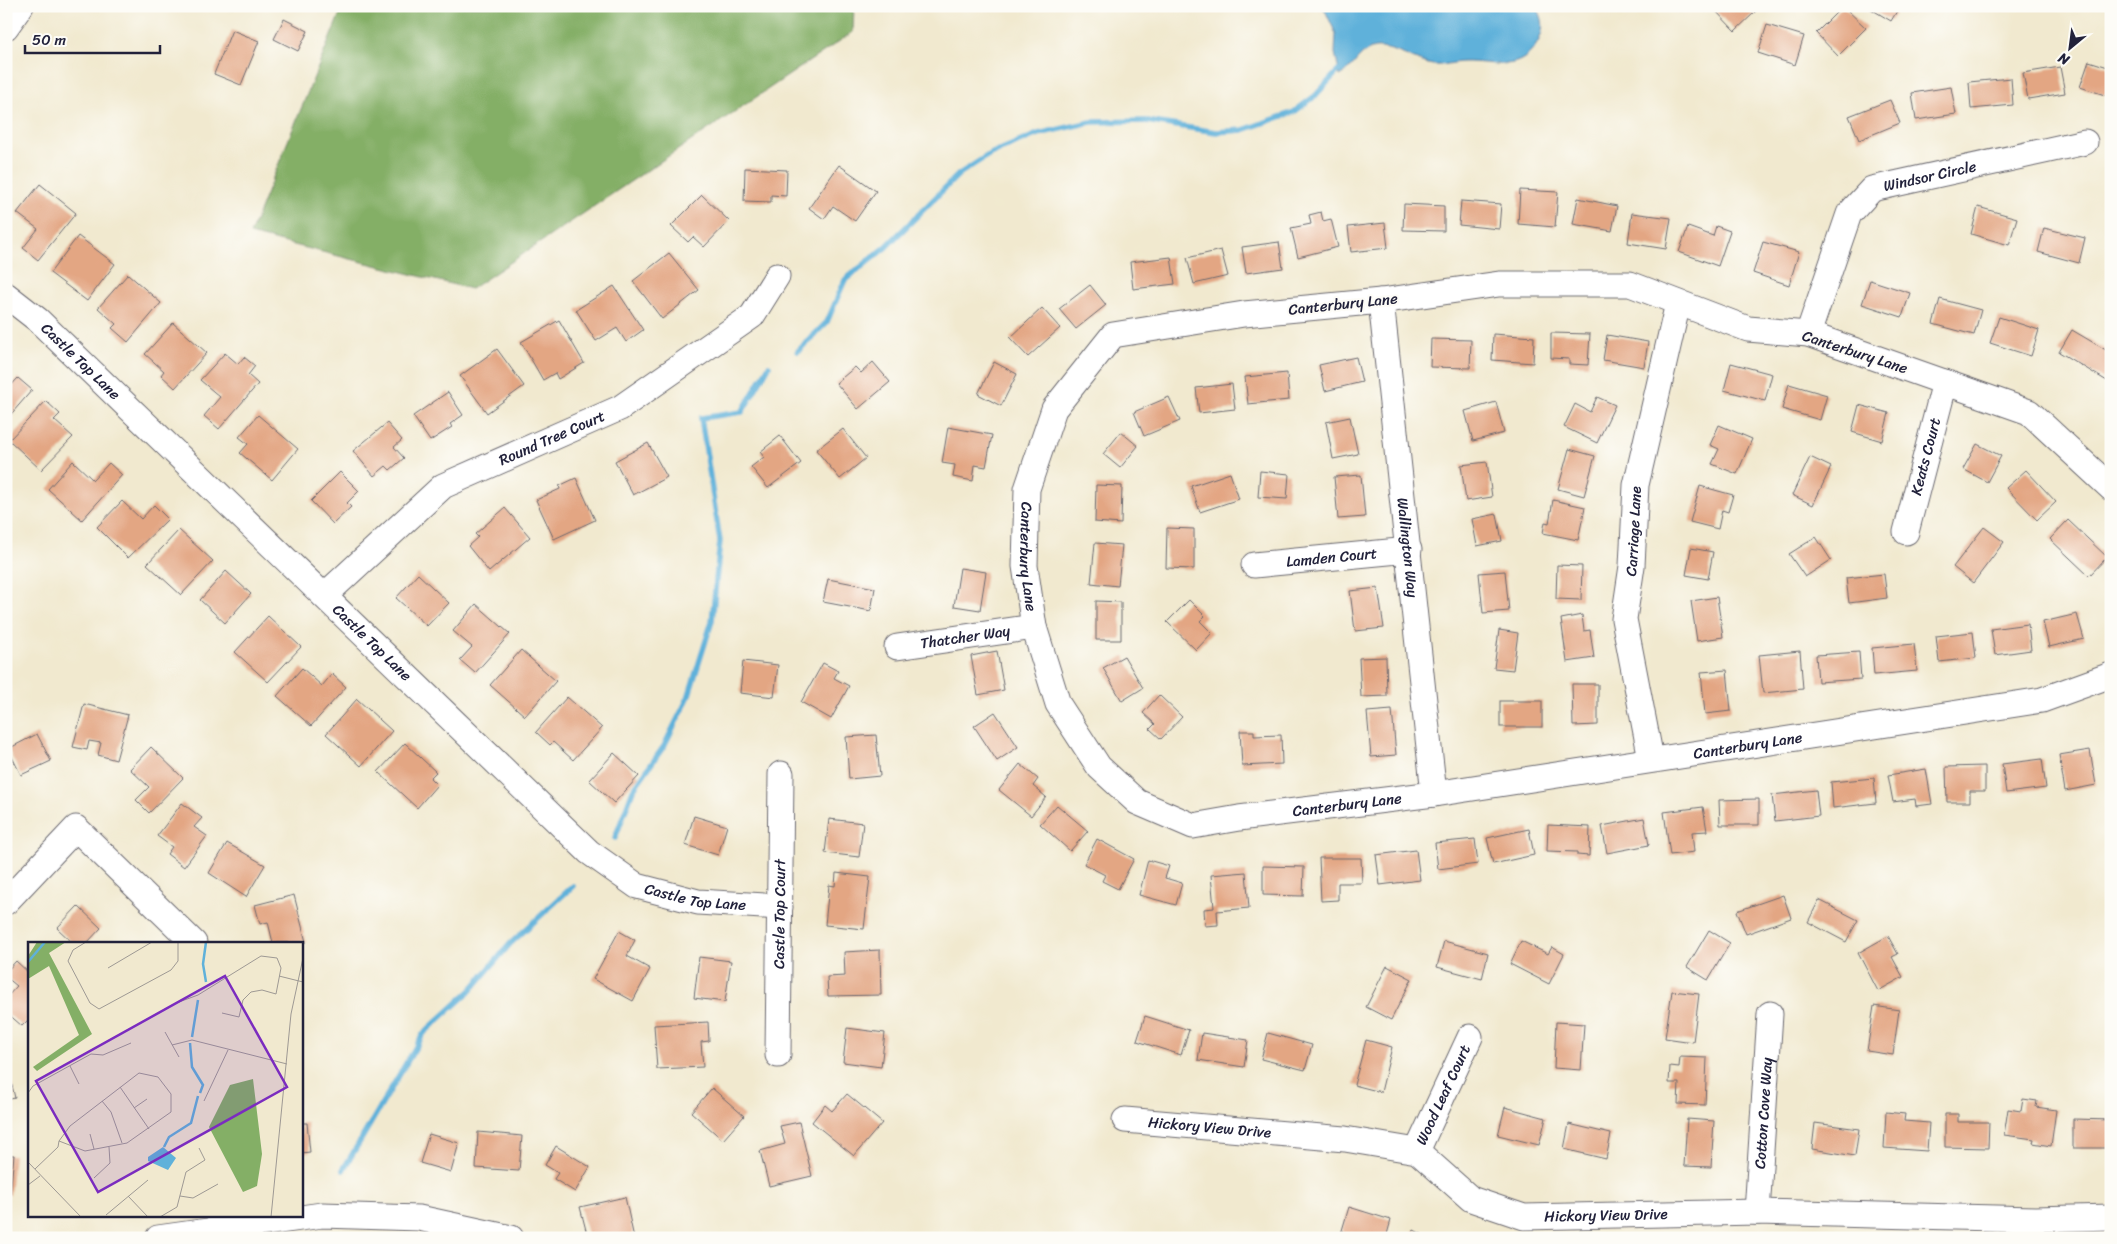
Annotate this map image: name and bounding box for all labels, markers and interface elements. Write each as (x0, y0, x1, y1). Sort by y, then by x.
scale bar (25, 22, 160, 54)
north arrow (2044, 22, 2094, 72)
text: 50 m (32, 27, 67, 53)
text: N (2053, 46, 2075, 73)
street label: Windsor Circle (1881, 153, 1979, 199)
street label: Canterbury Lane (1287, 285, 1399, 323)
street label: Castle Top Lane (35, 316, 127, 407)
street label: Canterbury Lane (1799, 323, 1911, 381)
street label: Round Tree Court (494, 403, 610, 473)
street label: Keats Court (1903, 414, 1948, 498)
street label: Carriage Lane (1618, 486, 1649, 578)
street label: Wallington Way (1389, 496, 1426, 599)
street label: Canterbury Lane (1012, 502, 1045, 613)
street label: Lamden Court (1285, 540, 1379, 575)
street label: Castle Top Lane (326, 598, 418, 688)
street label: Thatcher Way (919, 618, 1012, 656)
street label: Canterbury Lane (1692, 724, 1804, 767)
street label: Canterbury Lane (1291, 785, 1403, 824)
street label: Castle Top Court (766, 858, 793, 969)
street label: Castle Top Lane (642, 876, 747, 918)
inset map (28, 942, 302, 1216)
street label: Wood Leaf Court (1409, 1040, 1478, 1149)
street label: Cotton Cove Way (1747, 1056, 1780, 1170)
street label: Hickory View Drive (1147, 1109, 1272, 1146)
street label: Hickory View Drive (1544, 1201, 1668, 1230)

